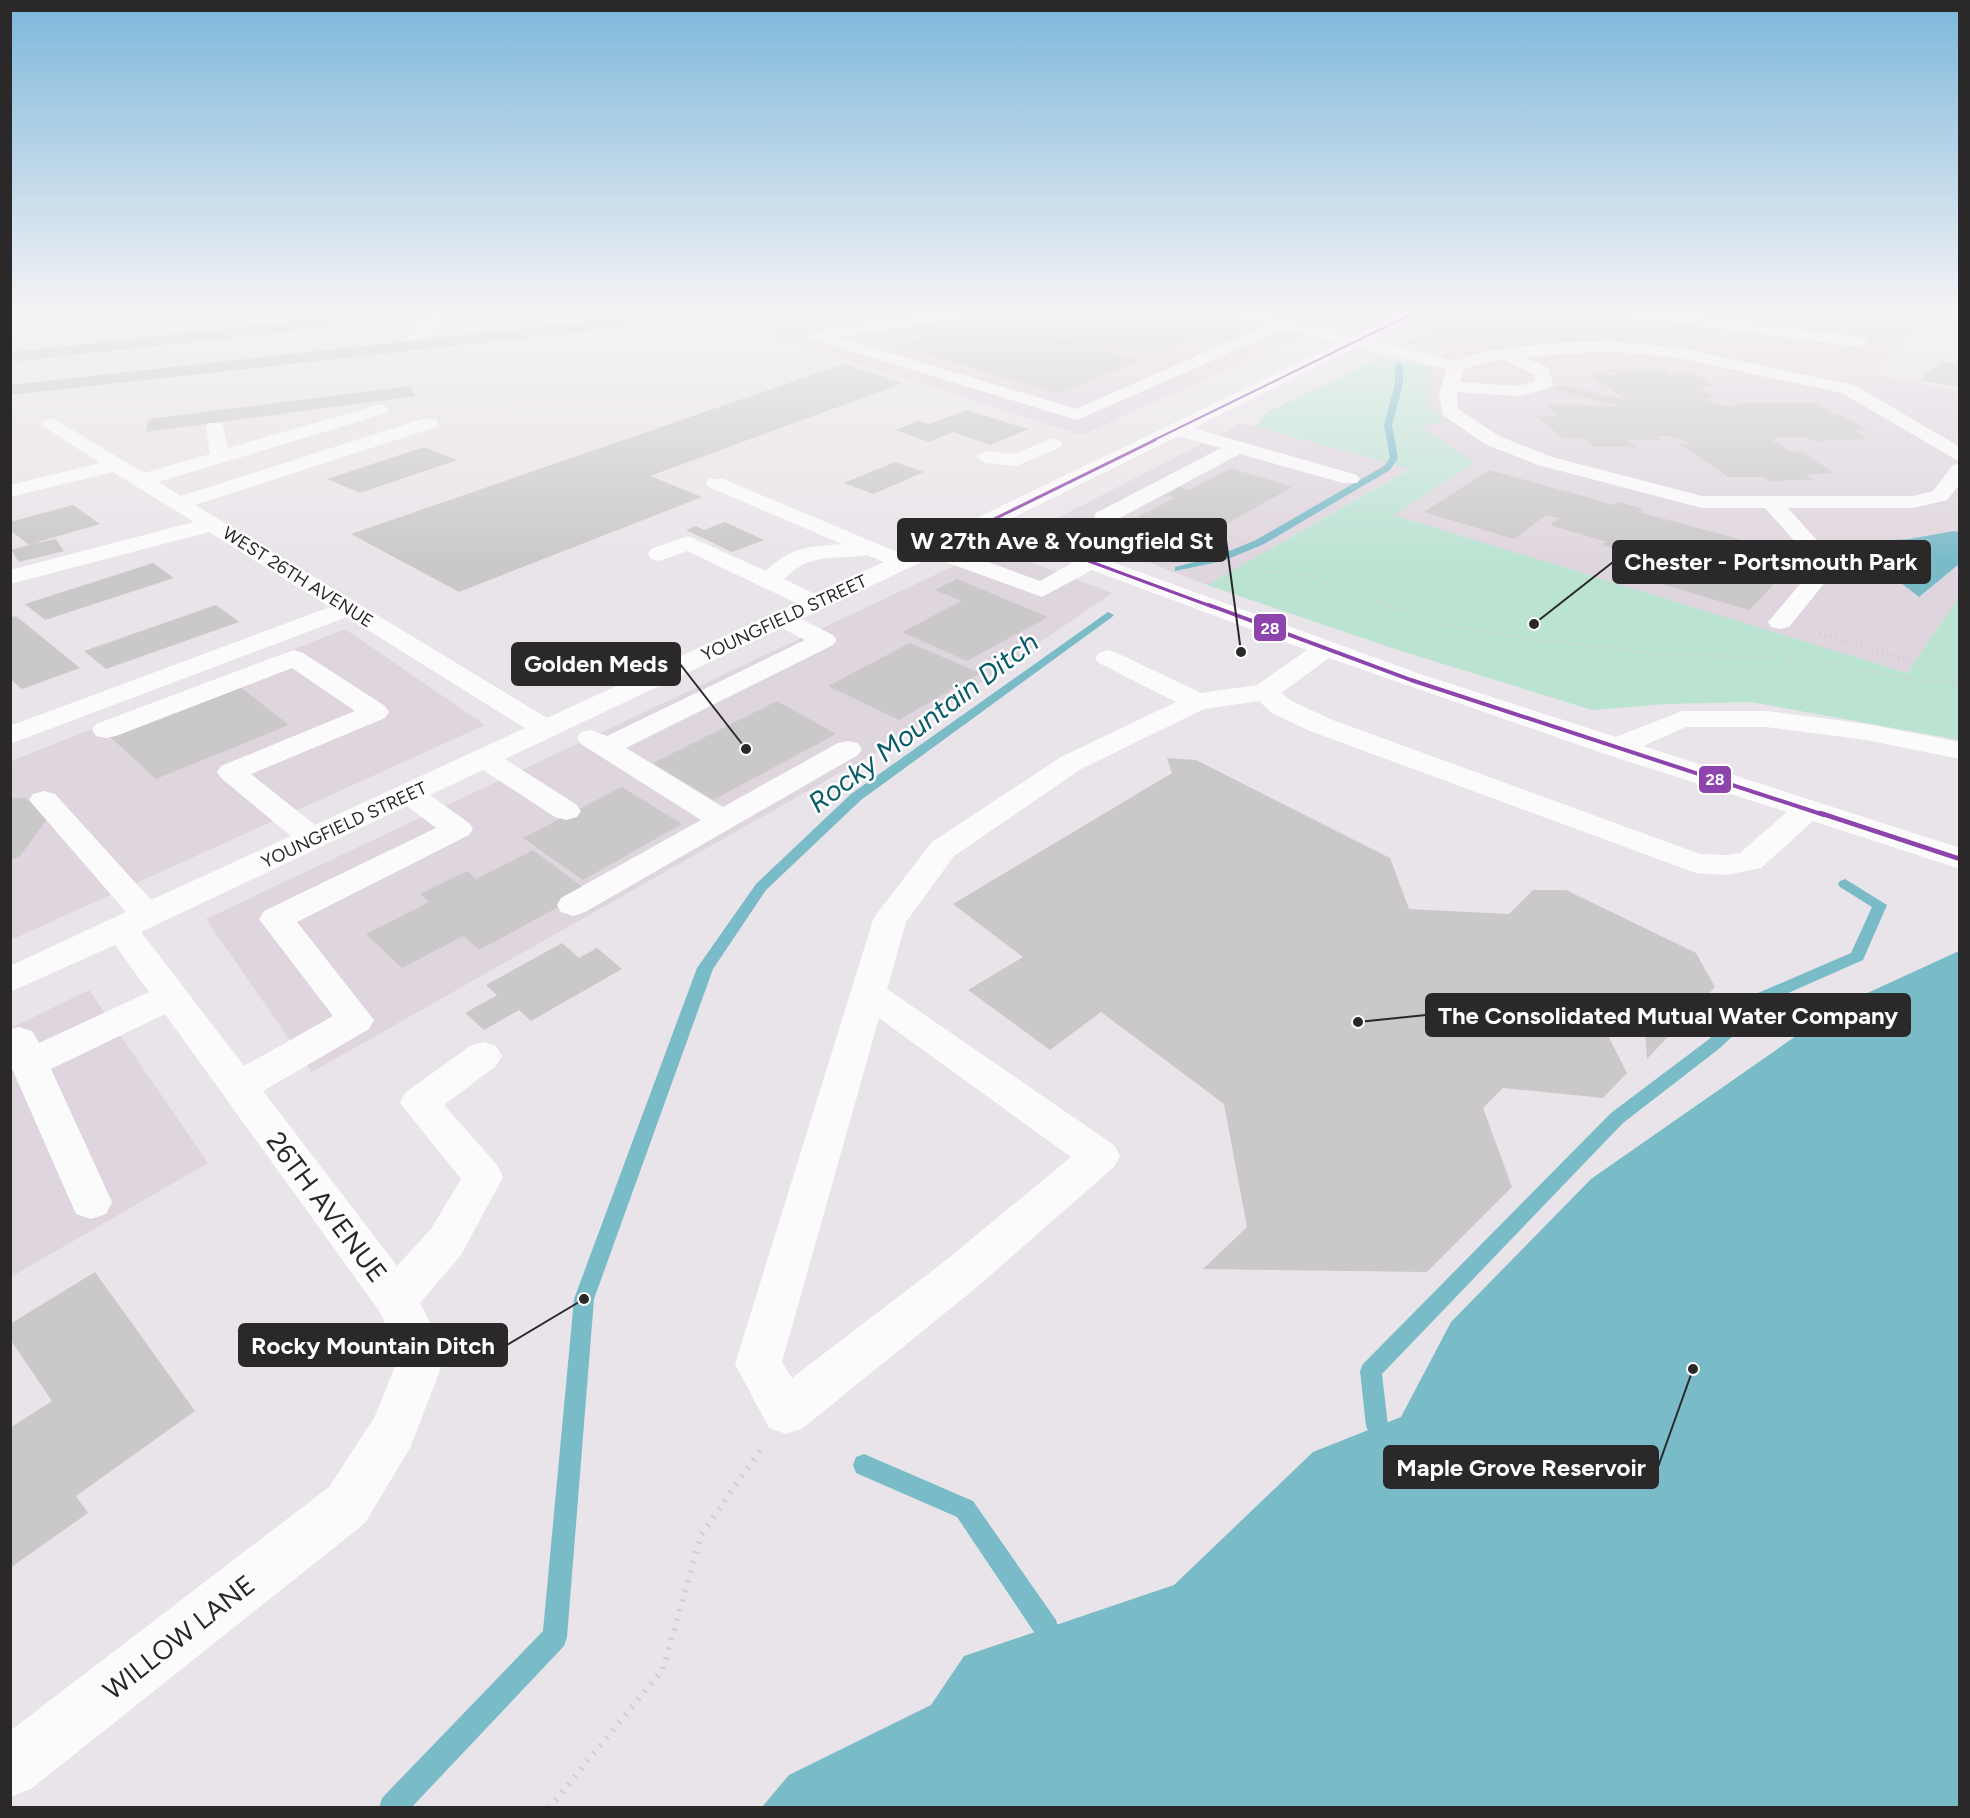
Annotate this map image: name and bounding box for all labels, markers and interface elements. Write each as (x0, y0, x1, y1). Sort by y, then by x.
callout: W 27th Ave & Youngfield St (898, 519, 1226, 561)
street label: WEST 26TH AVENUE (219, 522, 377, 632)
text: W 27th Ave & Youngfield St (910, 526, 1214, 555)
callout: Chester - Portsmouth Park (1613, 541, 1930, 583)
text: Chester - Portsmouth Park (1624, 547, 1918, 576)
street label: YOUNGFIELD STREET (698, 570, 870, 666)
line badge: 28 (1253, 613, 1287, 642)
text: 28 (1260, 619, 1280, 638)
water label: Rocky Mountain Ditch (801, 624, 1045, 820)
callout: Golden Meds (512, 643, 680, 685)
text: Golden Meds (524, 649, 668, 678)
line badge: 28 (1698, 765, 1732, 794)
text: 28 (1705, 770, 1725, 789)
street label: YOUNGFIELD STREET (258, 777, 430, 873)
callout: The Consolidated Mutual Water Company (1426, 994, 1910, 1036)
text: The Consolidated Mutual Water Company (1438, 1001, 1898, 1030)
street label: 26TH AVENUE (260, 1125, 394, 1289)
callout: Rocky Mountain Ditch (239, 1324, 507, 1366)
text: Rocky Mountain Ditch (251, 1331, 495, 1360)
callout: Maple Grove Reservoir (1384, 1446, 1658, 1488)
text: Maple Grove Reservoir (1396, 1453, 1646, 1482)
street label: WILLOW LANE (97, 1568, 261, 1706)

